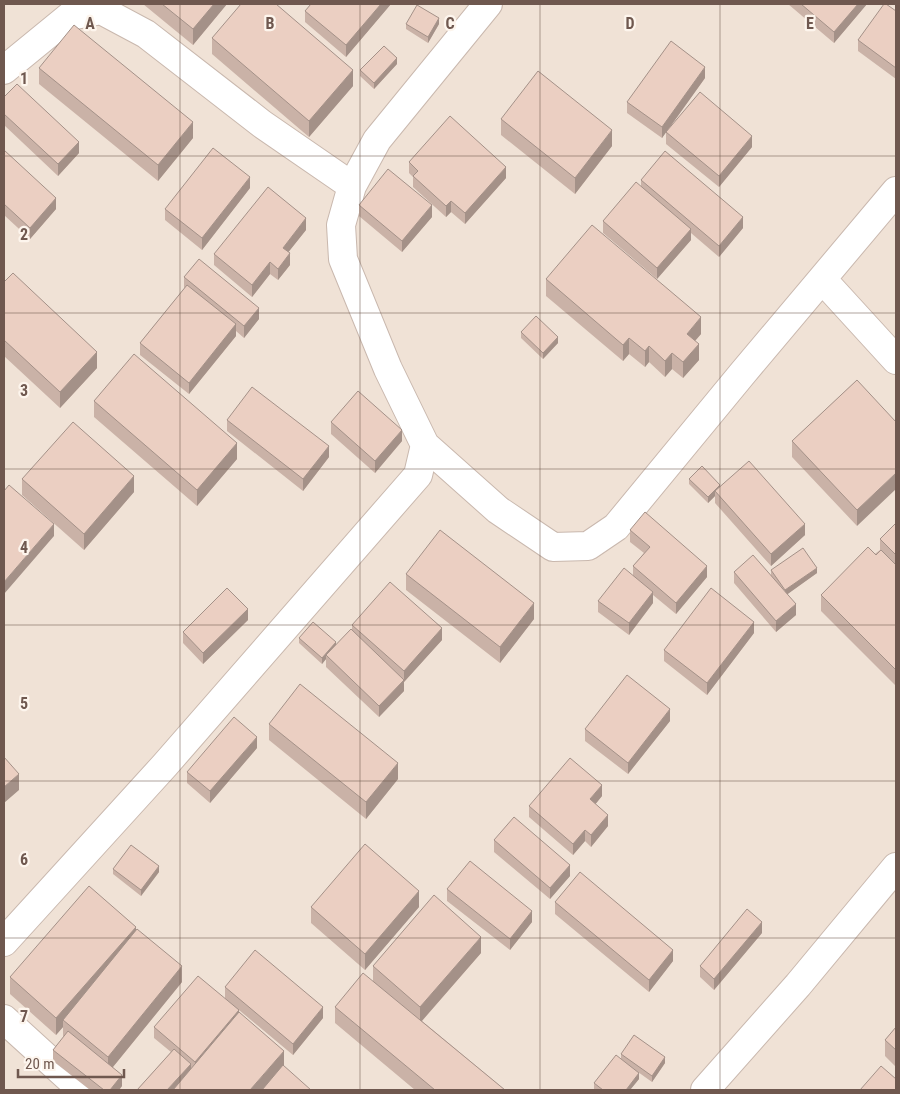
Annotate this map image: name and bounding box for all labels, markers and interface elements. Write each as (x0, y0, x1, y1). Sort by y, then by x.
text: A (85, 14, 95, 33)
text: B (266, 14, 275, 33)
text: C (445, 14, 455, 33)
text: D (625, 14, 635, 33)
text: E (806, 14, 814, 33)
text: 1 (20, 69, 28, 88)
text: 2 (20, 225, 28, 244)
text: 3 (20, 381, 28, 400)
text: 4 (20, 538, 28, 557)
text: 5 (20, 694, 28, 713)
text: 6 (20, 850, 28, 869)
text: 7 (20, 1007, 28, 1026)
scale bar (18, 1046, 124, 1078)
text: 20 m (25, 1055, 55, 1073)

